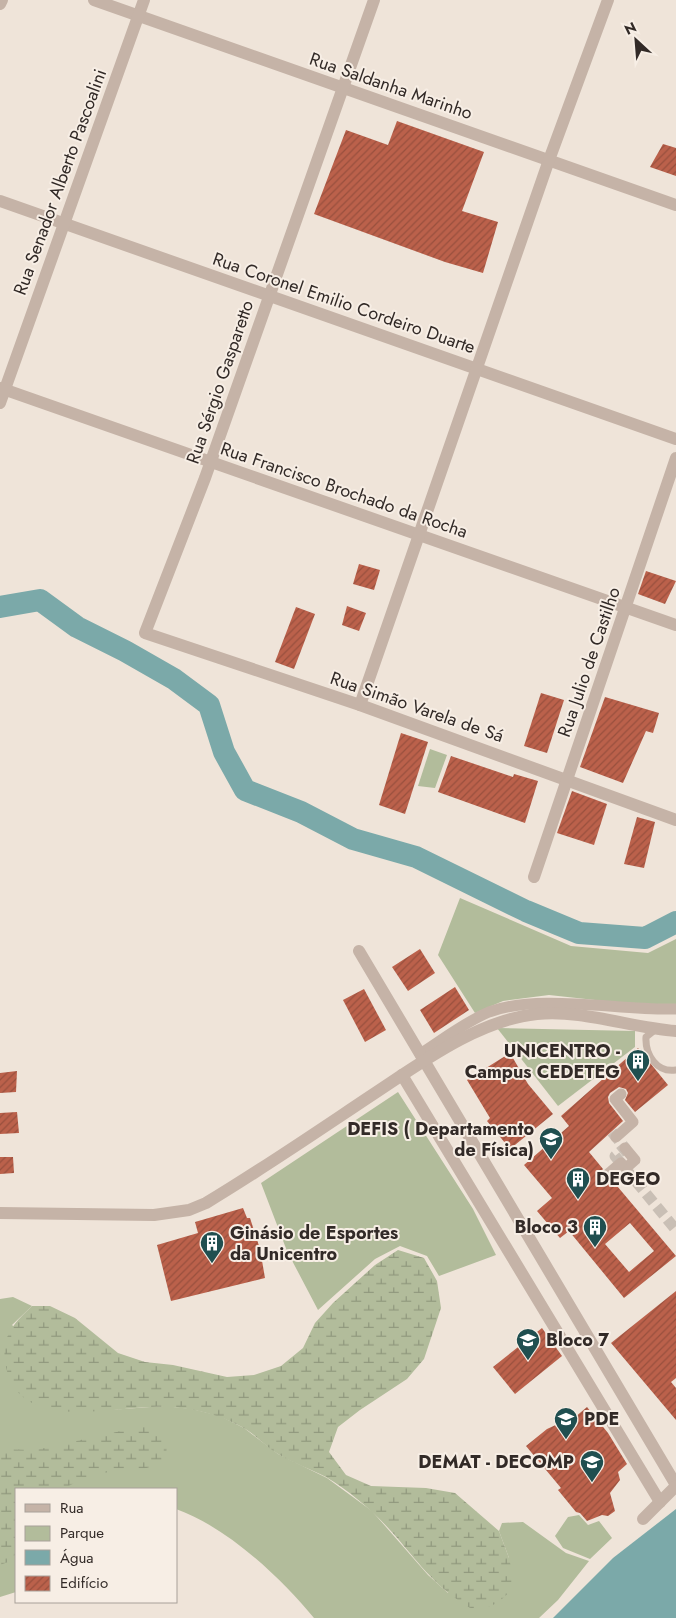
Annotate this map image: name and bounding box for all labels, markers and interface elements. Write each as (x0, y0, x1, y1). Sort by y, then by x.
north arrow (611, 15, 661, 65)
text: N (621, 17, 640, 40)
street label: Rua Saldanha Marinho (306, 46, 476, 126)
street label: Rua Senador Alberto Pascoalini (7, 65, 113, 299)
street label: Rua Coronel Emilio Cordeiro Duarte (209, 246, 479, 360)
street label: Rua Sérgio Gasparetto (180, 297, 260, 467)
street label: Rua Francisco Brochado da Rocha (217, 435, 471, 545)
street label: Rua Julio de Castilho (551, 583, 627, 740)
street label: Rua Simão Varela de Sá (327, 665, 507, 749)
place label: UNICENTRO - Campus CEDETEG (465, 1038, 620, 1085)
building icon: UNICENTRO - Campus CEDETEG (625, 1048, 651, 1082)
place label: DEFIS ( Departamento de Física) (347, 1116, 534, 1163)
school or university icon: DEFIS ( Departamento de Física) (538, 1126, 564, 1160)
building icon: DEGEO (565, 1166, 591, 1200)
place label: DEGEO (596, 1166, 661, 1192)
place label: Bloco 3 (514, 1214, 578, 1240)
building icon: Bloco 3 (582, 1214, 608, 1248)
place label: Ginásio de Esportes da Unicentro (230, 1220, 398, 1267)
building icon: Ginásio de Esportes da Unicentro (199, 1230, 225, 1264)
school or university icon: Bloco 7 (515, 1327, 541, 1361)
place label: Bloco 7 (546, 1327, 609, 1353)
school or university icon: PDE (553, 1406, 579, 1440)
place label: PDE (584, 1406, 619, 1432)
place label: DEMAT - DECOMP (418, 1449, 574, 1475)
school or university icon: DEMAT - DECOMP (579, 1449, 605, 1483)
legend (15, 1488, 178, 1603)
text: Rua (60, 1497, 84, 1519)
text: Parque (60, 1522, 104, 1544)
text: Água (60, 1547, 94, 1569)
text: Edifício (60, 1572, 108, 1594)

